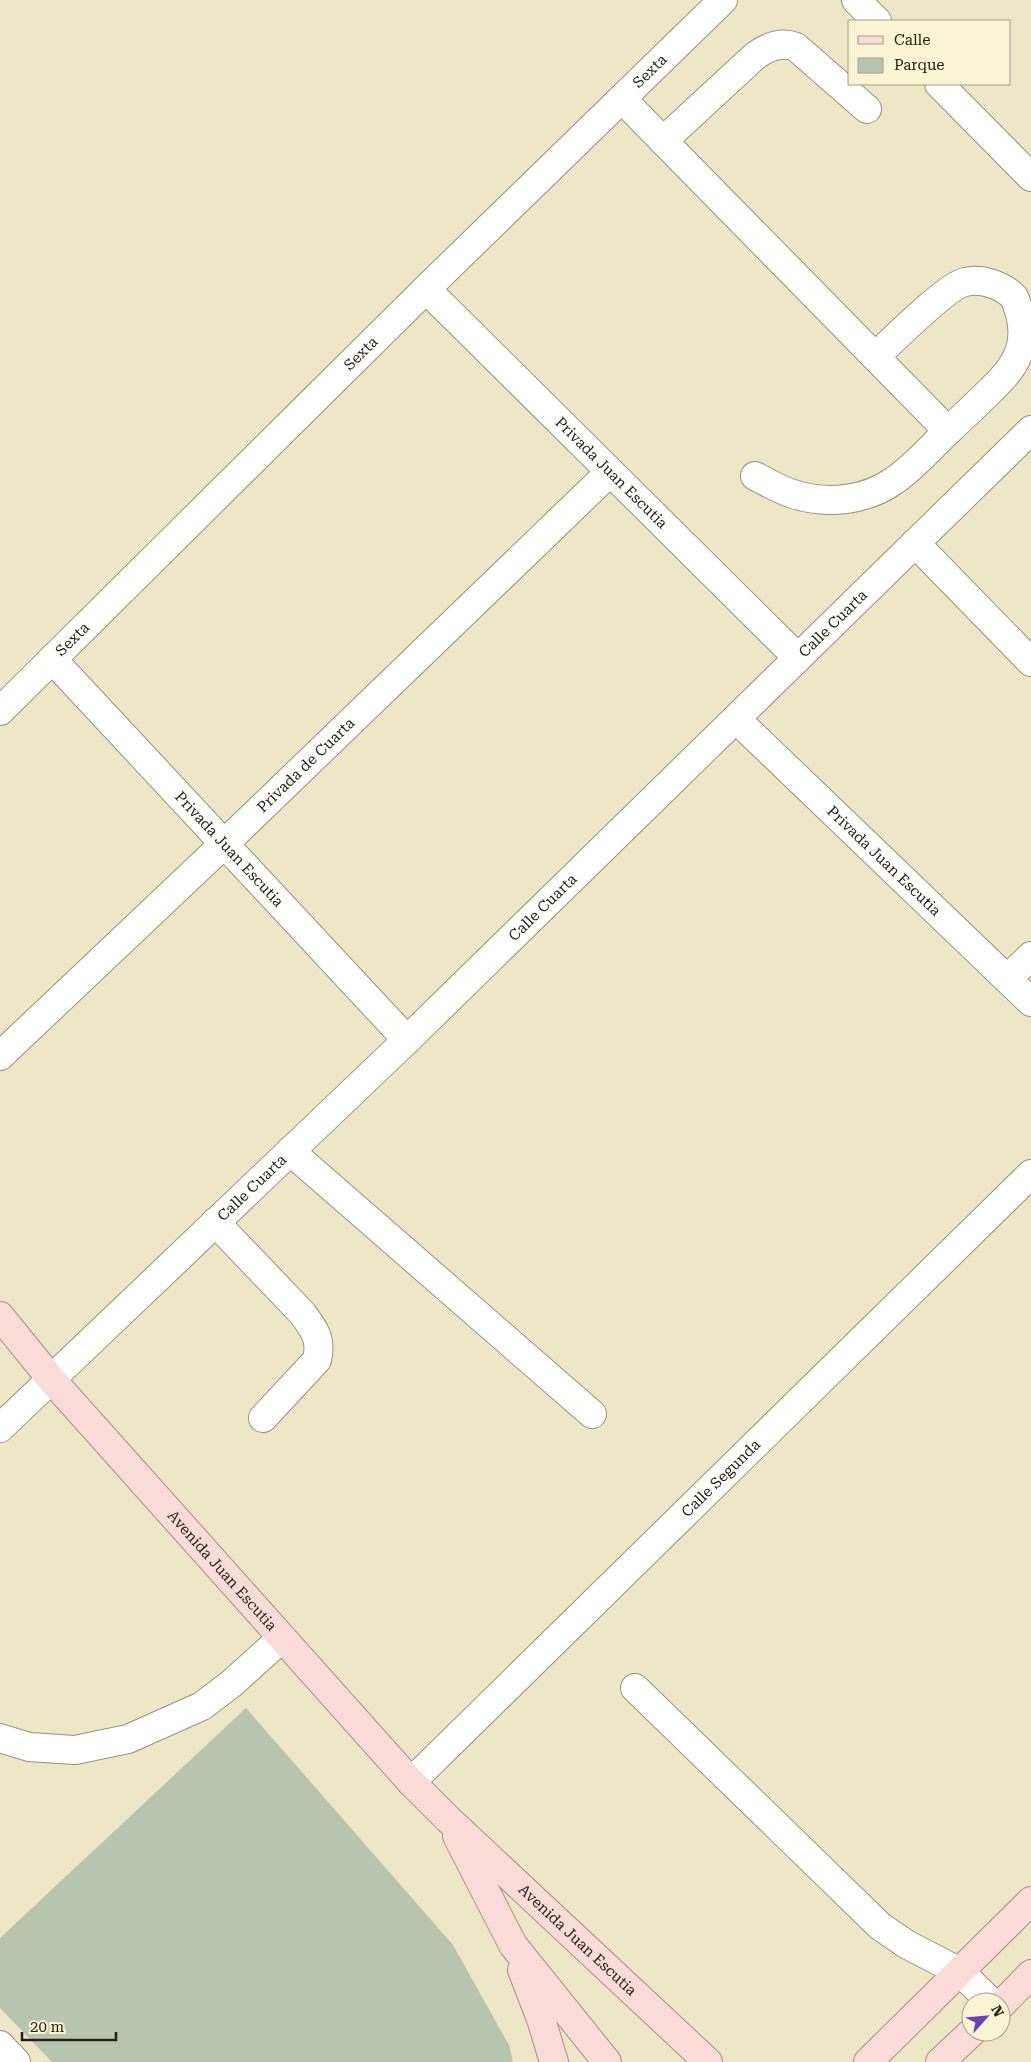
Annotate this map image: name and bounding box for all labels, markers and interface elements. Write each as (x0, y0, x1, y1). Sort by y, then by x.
legend (848, 20, 1011, 85)
text: Calle (894, 31, 930, 49)
street label: Sexta (629, 51, 671, 92)
text: Parque (894, 56, 945, 74)
street label: Sexta (340, 333, 382, 374)
street label: Privada Juan Escutia (551, 413, 671, 532)
street label: Calle Cuarta (795, 586, 871, 661)
street label: Sexta (52, 619, 93, 660)
street label: Privada de Cuarta (253, 714, 358, 816)
street label: Privada Juan Escutia (171, 788, 287, 911)
street label: Privada Juan Escutia (823, 802, 945, 920)
street label: Calle Cuarta (505, 870, 581, 945)
street label: Calle Cuarta (214, 1151, 290, 1225)
street label: Calle Segunda (678, 1436, 764, 1521)
street label: Avenida Juan Escutia (164, 1507, 281, 1634)
street label: Avenida Juan Escutia (515, 1880, 640, 2000)
north arrow (961, 1992, 1011, 2042)
text: N (988, 2003, 1007, 2020)
scale bar (22, 2010, 116, 2042)
text: 20 m (30, 2018, 65, 2036)

